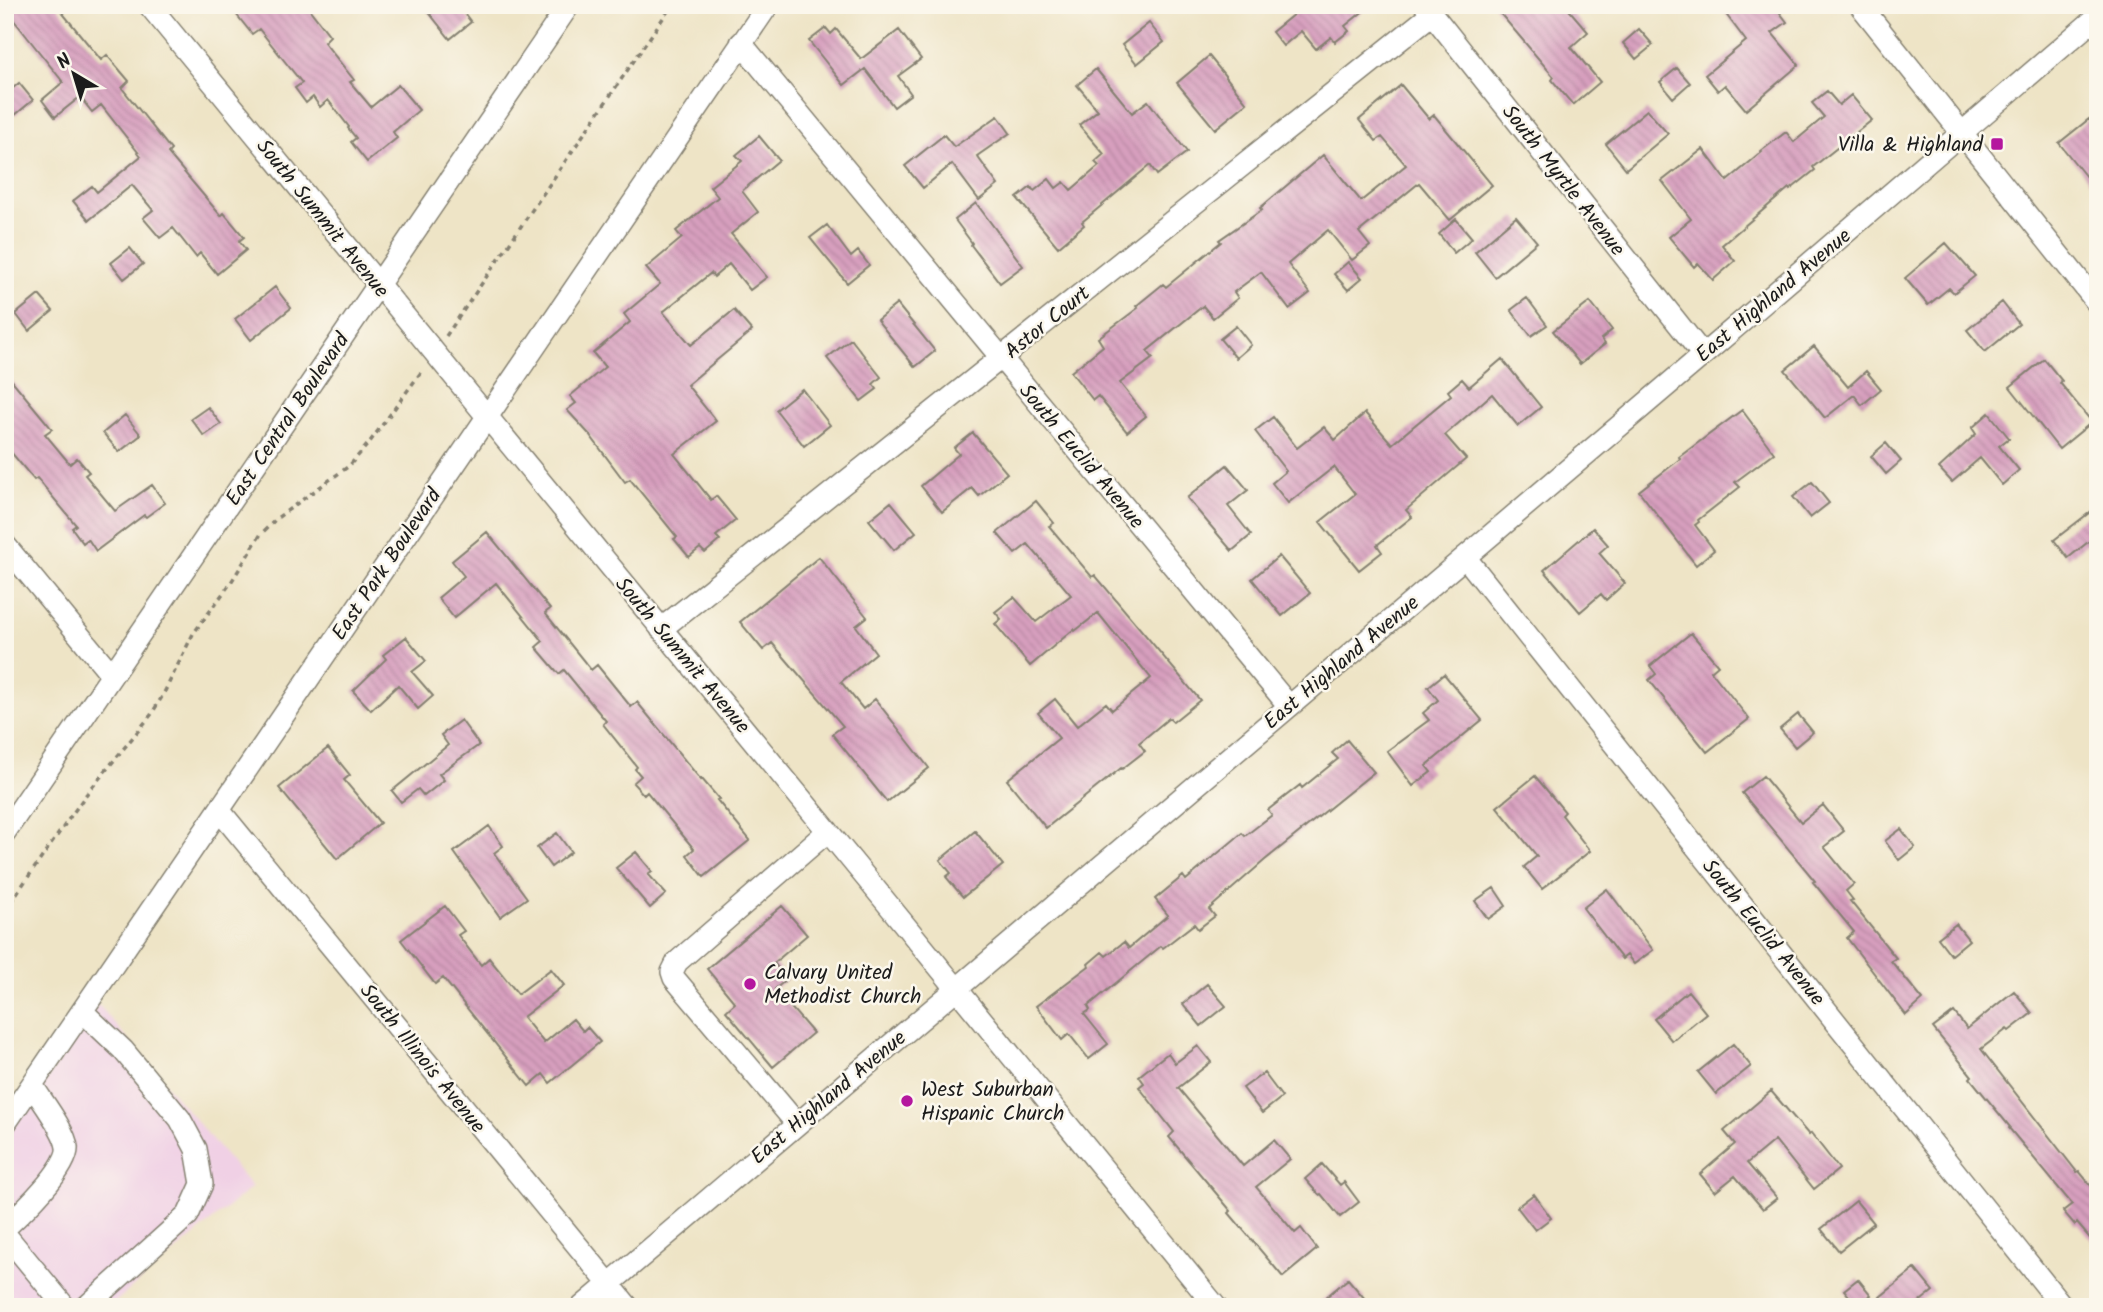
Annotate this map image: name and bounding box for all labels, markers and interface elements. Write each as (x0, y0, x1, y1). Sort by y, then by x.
north arrow (38, 38, 108, 108)
text: N (51, 47, 79, 78)
street label: South Myrtle Avenue (1493, 98, 1633, 264)
place label: Villa & Highland (1838, 129, 1984, 162)
street label: South Summit Avenue (247, 132, 397, 306)
marker: Villa & Highland (1989, 136, 2005, 152)
street label: East Highland Avenue (1689, 221, 1860, 371)
street label: Astor Court (998, 278, 1099, 368)
street label: East Central Boulevard (218, 326, 359, 513)
street label: South Euclid Avenue (1010, 377, 1152, 537)
street label: East Park Boulevard (324, 481, 451, 648)
street label: South Summit Avenue (606, 570, 758, 742)
street label: East Highland Avenue (1257, 588, 1428, 738)
street label: South Euclid Avenue (1693, 852, 1833, 1014)
place label: Calvary United Methodist Church (764, 957, 921, 1014)
marker: Calvary United Methodist Church (742, 976, 758, 992)
street label: South Illinois Avenue (351, 977, 493, 1142)
street label: East Highland Avenue (744, 1023, 915, 1173)
place label: West Suburban Hispanic Church (921, 1074, 1064, 1131)
marker: West Suburban Hispanic Church (899, 1093, 915, 1109)

